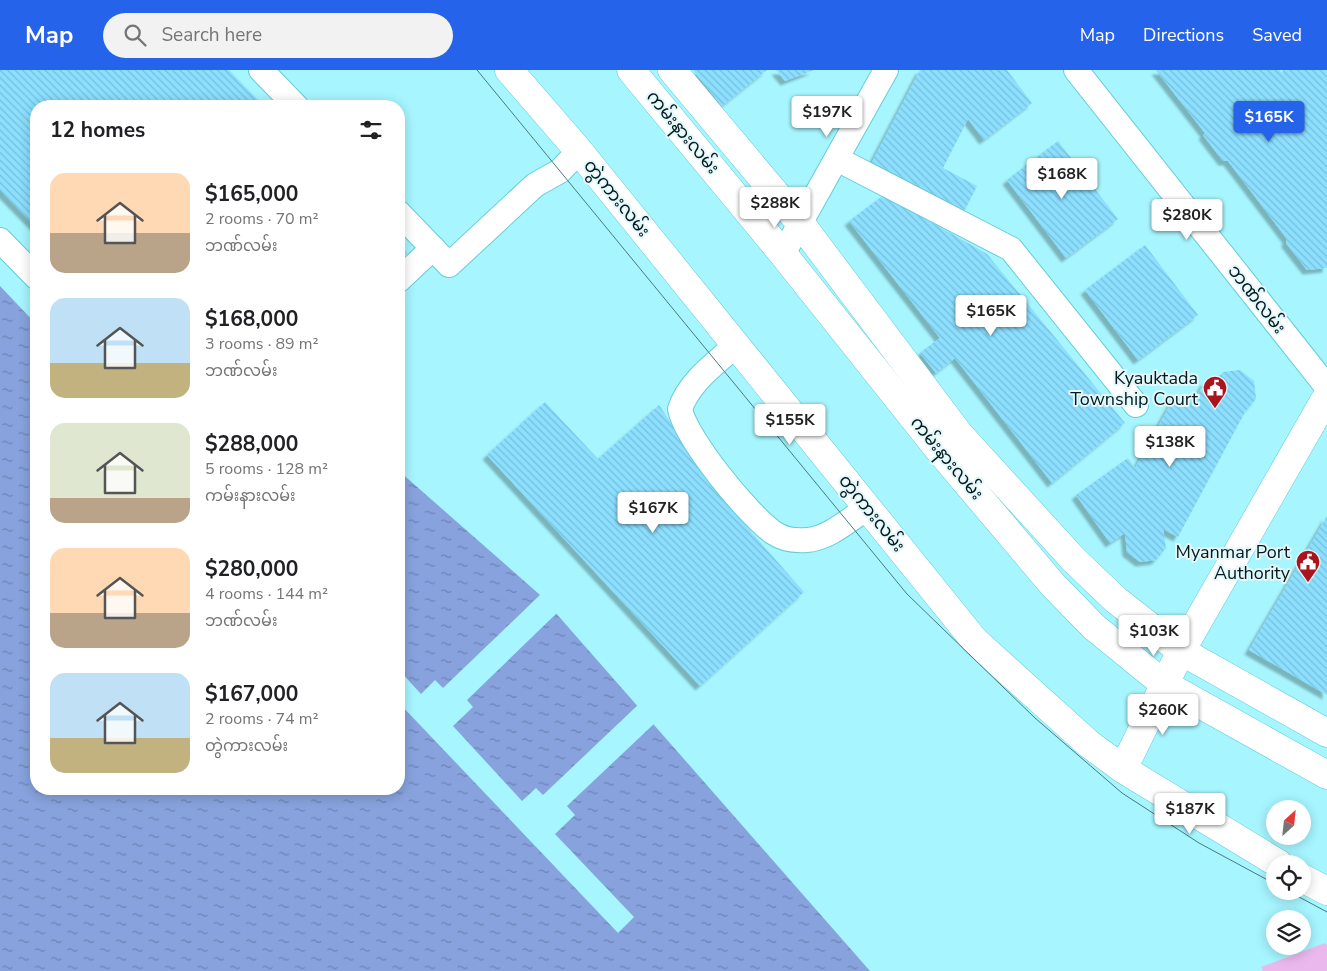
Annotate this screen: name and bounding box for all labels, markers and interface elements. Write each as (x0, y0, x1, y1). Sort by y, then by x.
search box (103, 13, 453, 58)
text: Map (25, 19, 73, 51)
icon: search (121, 21, 149, 49)
text: Search here (161, 22, 262, 48)
text: Map (1080, 23, 1115, 47)
text: Directions (1143, 23, 1224, 47)
text: Saved (1252, 23, 1302, 47)
street label: ကမ်းနားလမ်း (639, 85, 726, 181)
pin: $197K (792, 96, 862, 138)
pin: $165K (1234, 100, 1304, 143)
text: $197K (802, 101, 852, 123)
text: $165K (1244, 106, 1294, 128)
text: 12 homes (50, 116, 145, 144)
icon: filters (357, 116, 385, 144)
street label: တွဲကားလမ်း (576, 153, 657, 244)
pin: $168K (1027, 158, 1097, 200)
text: $168K (1037, 163, 1087, 185)
text: $165,000 (205, 180, 298, 208)
pin: $288K (740, 186, 810, 229)
text: $288K (750, 192, 800, 214)
icon: home (90, 193, 150, 253)
pin: $280K (1152, 198, 1222, 241)
text: $280K (1162, 204, 1212, 226)
text: 2 rooms · 70 m² (205, 208, 318, 230)
text: ဘဏ်လမ်း (205, 235, 277, 257)
street label: ဘဏ်လမ်း (1222, 259, 1292, 338)
pin: $165K (956, 294, 1026, 337)
text: $165K (966, 300, 1016, 322)
text: $168,000 (205, 305, 298, 333)
icon: home (90, 318, 150, 378)
text: 3 rooms · 89 m² (205, 333, 318, 355)
text: ဘဏ်လမ်း (205, 360, 277, 382)
place label: Kyauktada Township Court (1070, 366, 1199, 411)
public building icon: Kyauktada Township Court (1202, 375, 1228, 409)
pin: $155K (755, 404, 825, 446)
text: $155K (765, 409, 815, 431)
street label: ကမ်းနားလမ်း (903, 411, 990, 507)
pin: $138K (1135, 426, 1205, 468)
text: $288,000 (205, 430, 298, 458)
text: $138K (1145, 431, 1195, 453)
icon: home (90, 443, 150, 503)
text: 5 rooms · 128 m² (205, 458, 328, 480)
street label: တွဲကားလမ်း (831, 468, 912, 559)
text: ကမ်းနားလမ်း (205, 485, 296, 507)
pin: $167K (618, 492, 688, 534)
text: $167K (628, 497, 678, 519)
place label: Myanmar Port Authority (1176, 540, 1291, 585)
public building icon: Myanmar Port Authority (1295, 549, 1321, 583)
text: $280,000 (205, 555, 298, 583)
icon: home (90, 568, 150, 628)
text: 4 rooms · 144 m² (205, 583, 328, 605)
text: ဘဏ်လမ်း (205, 610, 277, 632)
pin: $103K (1119, 614, 1189, 657)
text: $103K (1129, 620, 1179, 642)
text: $167,000 (205, 680, 298, 708)
icon: home (90, 693, 150, 753)
pin: $260K (1128, 694, 1198, 736)
text: $260K (1138, 699, 1188, 721)
text: 2 rooms · 74 m² (205, 708, 318, 730)
text: တွဲကားလမ်း (205, 735, 288, 757)
pin: $187K (1155, 792, 1225, 835)
text: $187K (1165, 798, 1215, 820)
north arrow (1266, 800, 1311, 845)
map controls (1266, 800, 1311, 955)
button: locate (1266, 855, 1311, 900)
button: layers (1266, 910, 1311, 955)

